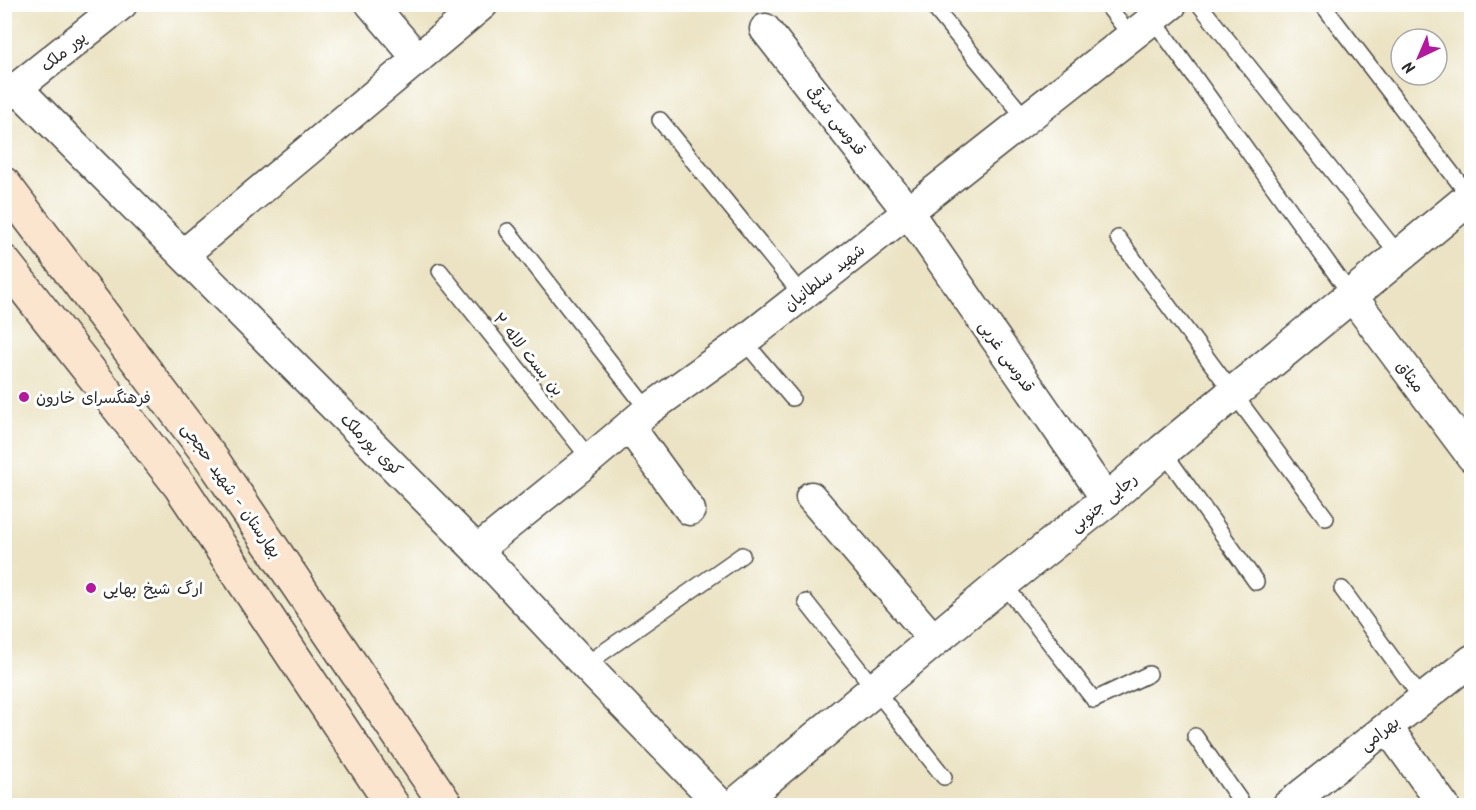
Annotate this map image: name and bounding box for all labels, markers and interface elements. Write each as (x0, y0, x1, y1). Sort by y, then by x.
street label: پور ملک (36, 26, 92, 79)
north arrow (1389, 27, 1449, 87)
text: N (1397, 54, 1422, 79)
street label: قدوسی شرقی (800, 80, 871, 162)
street label: شهید سلطانیان (779, 238, 871, 318)
street label: بن بست لاله ۲ (486, 308, 569, 402)
street label: قدوسی غربی (972, 315, 1040, 398)
street label: میثاق (1389, 355, 1430, 398)
place label: فرهنگسرای خارون (36, 386, 151, 411)
marker: فرهنگسرای خارون (17, 390, 31, 404)
street label: کوی پورملک (334, 408, 408, 482)
street label: بهارستان - شهید حججی (175, 418, 287, 564)
street label: رجایی جنوبی (1065, 467, 1143, 539)
place label: ارگ شیخ بهایی (103, 577, 203, 602)
marker: ارگ شیخ بهایی (84, 581, 98, 595)
street label: بهرامی (1355, 711, 1405, 758)

